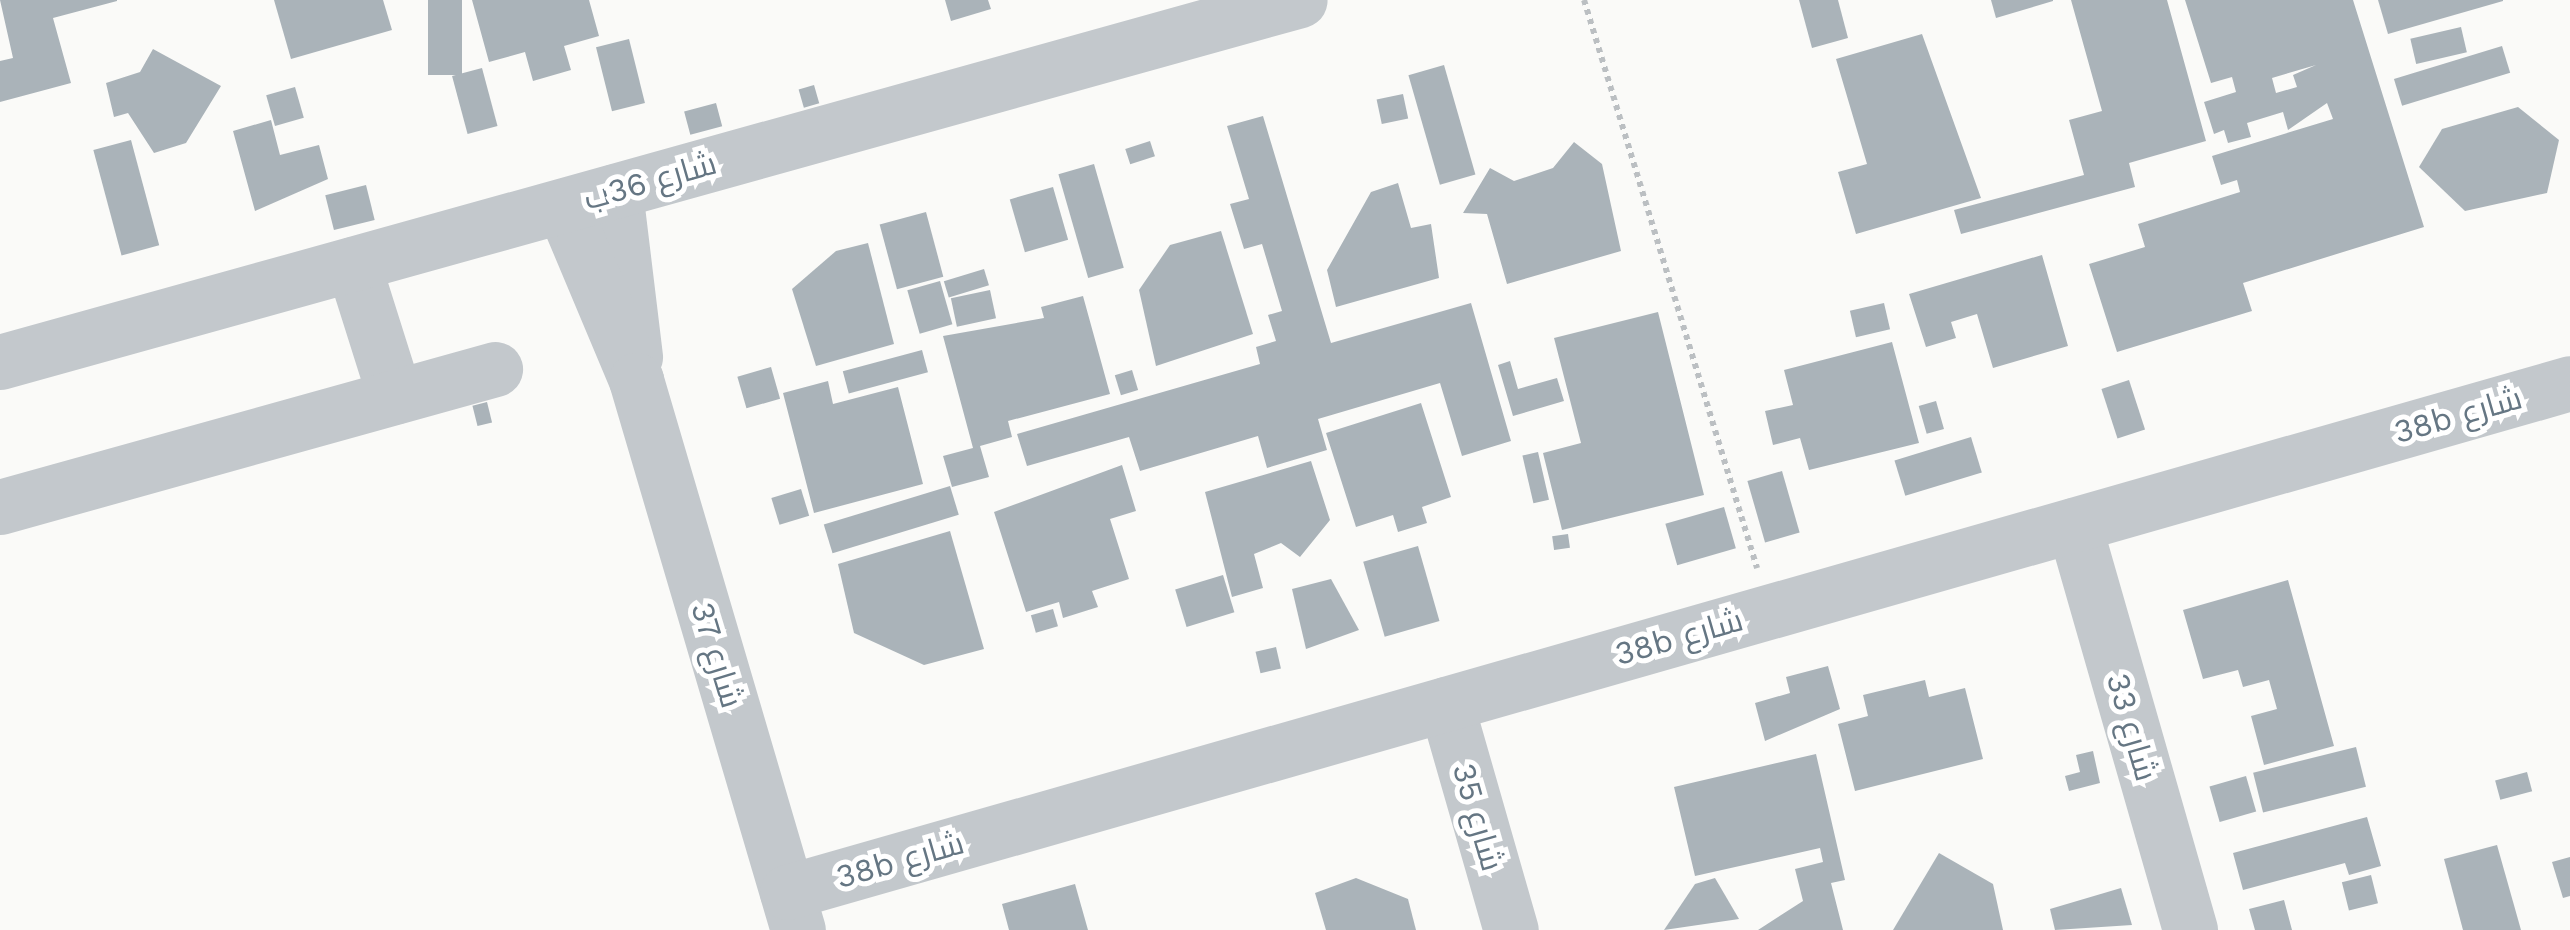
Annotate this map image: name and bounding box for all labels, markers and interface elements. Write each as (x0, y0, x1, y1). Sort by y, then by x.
street label: شارع 36ب (579, 144, 721, 218)
street label: 38b شارع (2390, 378, 2526, 452)
street label: شارع 37 (683, 598, 751, 712)
street label: 38b شارع (1611, 600, 1747, 674)
street label: شارع 33 (2098, 669, 2166, 785)
street label: شارع 35 (1444, 759, 1512, 875)
street label: 38b شارع (832, 823, 968, 897)

